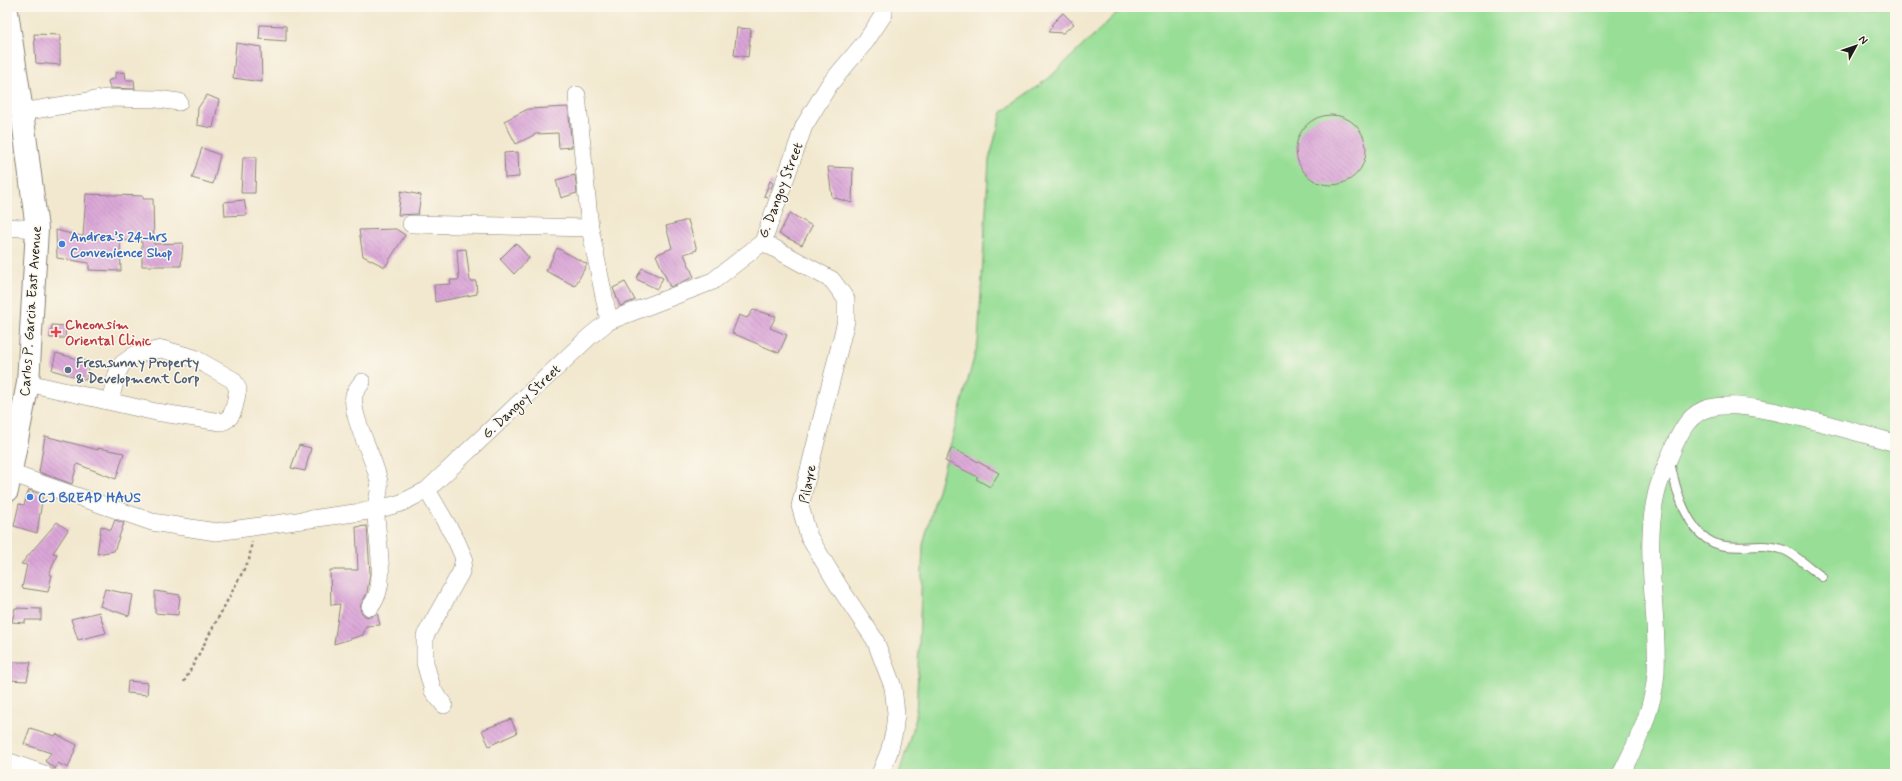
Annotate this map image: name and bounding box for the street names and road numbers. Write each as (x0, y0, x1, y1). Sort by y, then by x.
street label: G. Dangoy Street (754, 140, 808, 241)
street label: Carlos P. Garcia East Avenue (16, 225, 46, 397)
street label: G. Dangoy Street (479, 361, 566, 444)
street label: Pilayre (795, 463, 821, 505)

